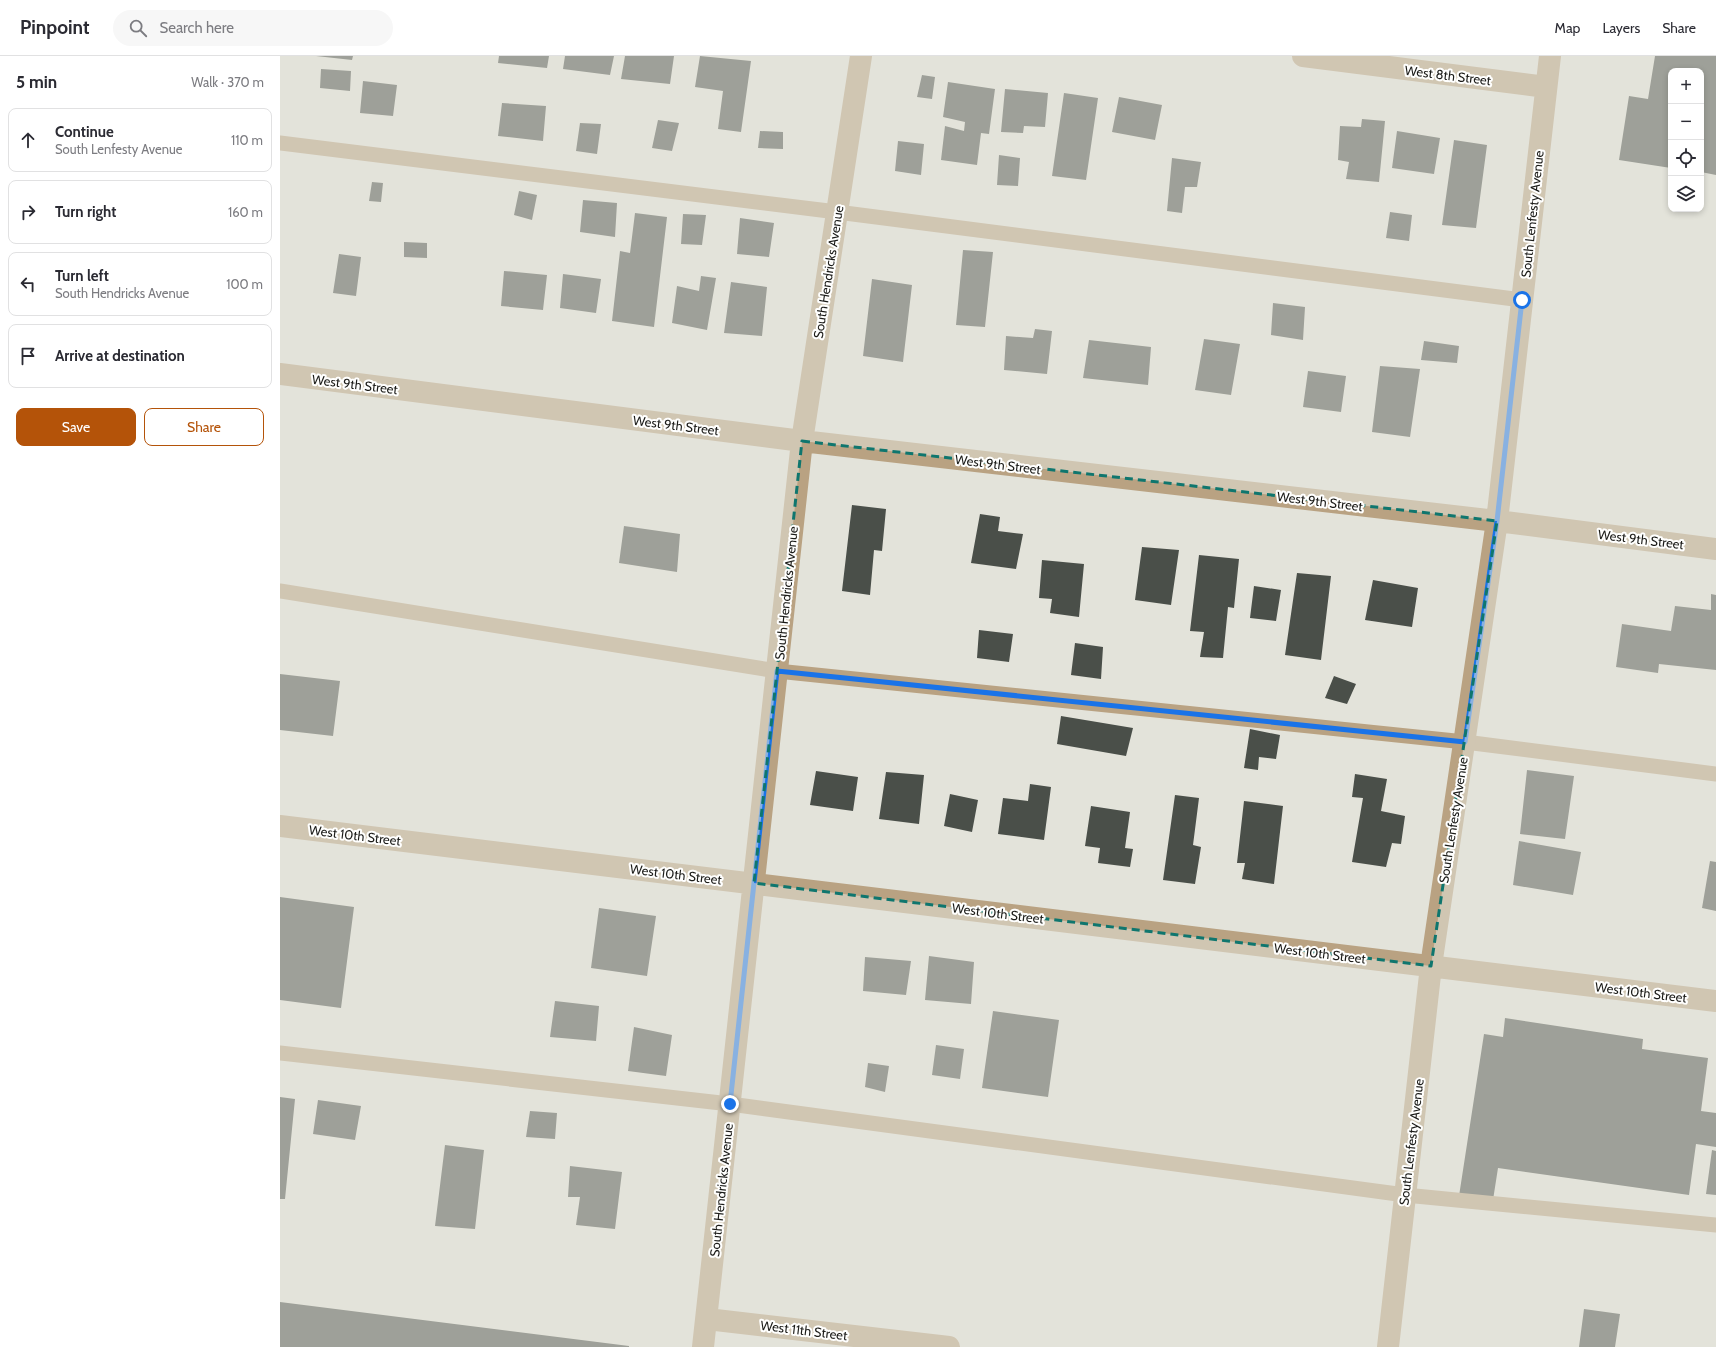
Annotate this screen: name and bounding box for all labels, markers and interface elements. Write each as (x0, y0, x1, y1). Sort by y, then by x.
search box (113, 10, 393, 46)
text: Pinpoint (20, 16, 89, 39)
icon: search (127, 17, 149, 39)
text: Search here (159, 19, 234, 37)
text: Map (1555, 19, 1580, 37)
text: Layers (1602, 19, 1640, 37)
text: Share (1662, 19, 1696, 37)
street label: West 8th Street (1404, 62, 1493, 88)
map controls (1668, 68, 1704, 212)
button: + (1668, 68, 1704, 104)
text: 5 min (16, 72, 57, 92)
text: Walk · 370 m (191, 74, 264, 90)
button: − (1668, 104, 1704, 140)
text: Continue (55, 123, 114, 141)
icon: ahead (17, 129, 39, 151)
text: 110 m (231, 132, 263, 148)
button: locate (1668, 140, 1704, 176)
text: South Lenfesty Avenue (55, 141, 182, 157)
street label: South Lenfesty Avenue (1517, 149, 1547, 278)
button: layers (1668, 176, 1704, 212)
icon: right (17, 201, 39, 223)
text: Turn right (55, 203, 116, 221)
text: 160 m (228, 204, 263, 220)
street label: South Hendricks Avenue (810, 204, 846, 340)
text: Turn left (55, 267, 109, 285)
icon: left (17, 273, 39, 295)
text: 100 m (226, 276, 263, 292)
text: South Hendricks Avenue (55, 285, 189, 301)
route start (1513, 291, 1531, 309)
icon: arrive (17, 345, 39, 367)
text: Arrive at destination (55, 347, 185, 365)
street label: West 9th Street (311, 371, 399, 397)
button: Save (16, 408, 136, 446)
button: Share (144, 408, 264, 446)
street label: West 9th Street (632, 412, 720, 438)
street label: West 9th Street (954, 451, 1042, 477)
street label: West 9th Street (1276, 488, 1364, 514)
street label: South Hendricks Avenue (771, 525, 801, 661)
street label: West 9th Street (1597, 526, 1685, 552)
street label: South Lenfesty Avenue (1435, 755, 1471, 884)
street label: West 10th Street (308, 821, 402, 849)
street label: West 10th Street (629, 860, 723, 888)
street label: West 10th Street (951, 899, 1045, 927)
street label: West 10th Street (1273, 939, 1367, 967)
street label: West 10th Street (1594, 978, 1688, 1006)
street label: South Lenfesty Avenue (1395, 1077, 1427, 1206)
route end (721, 1095, 739, 1113)
street label: South Hendricks Avenue (706, 1122, 736, 1258)
street label: West 11th Street (760, 1317, 849, 1343)

